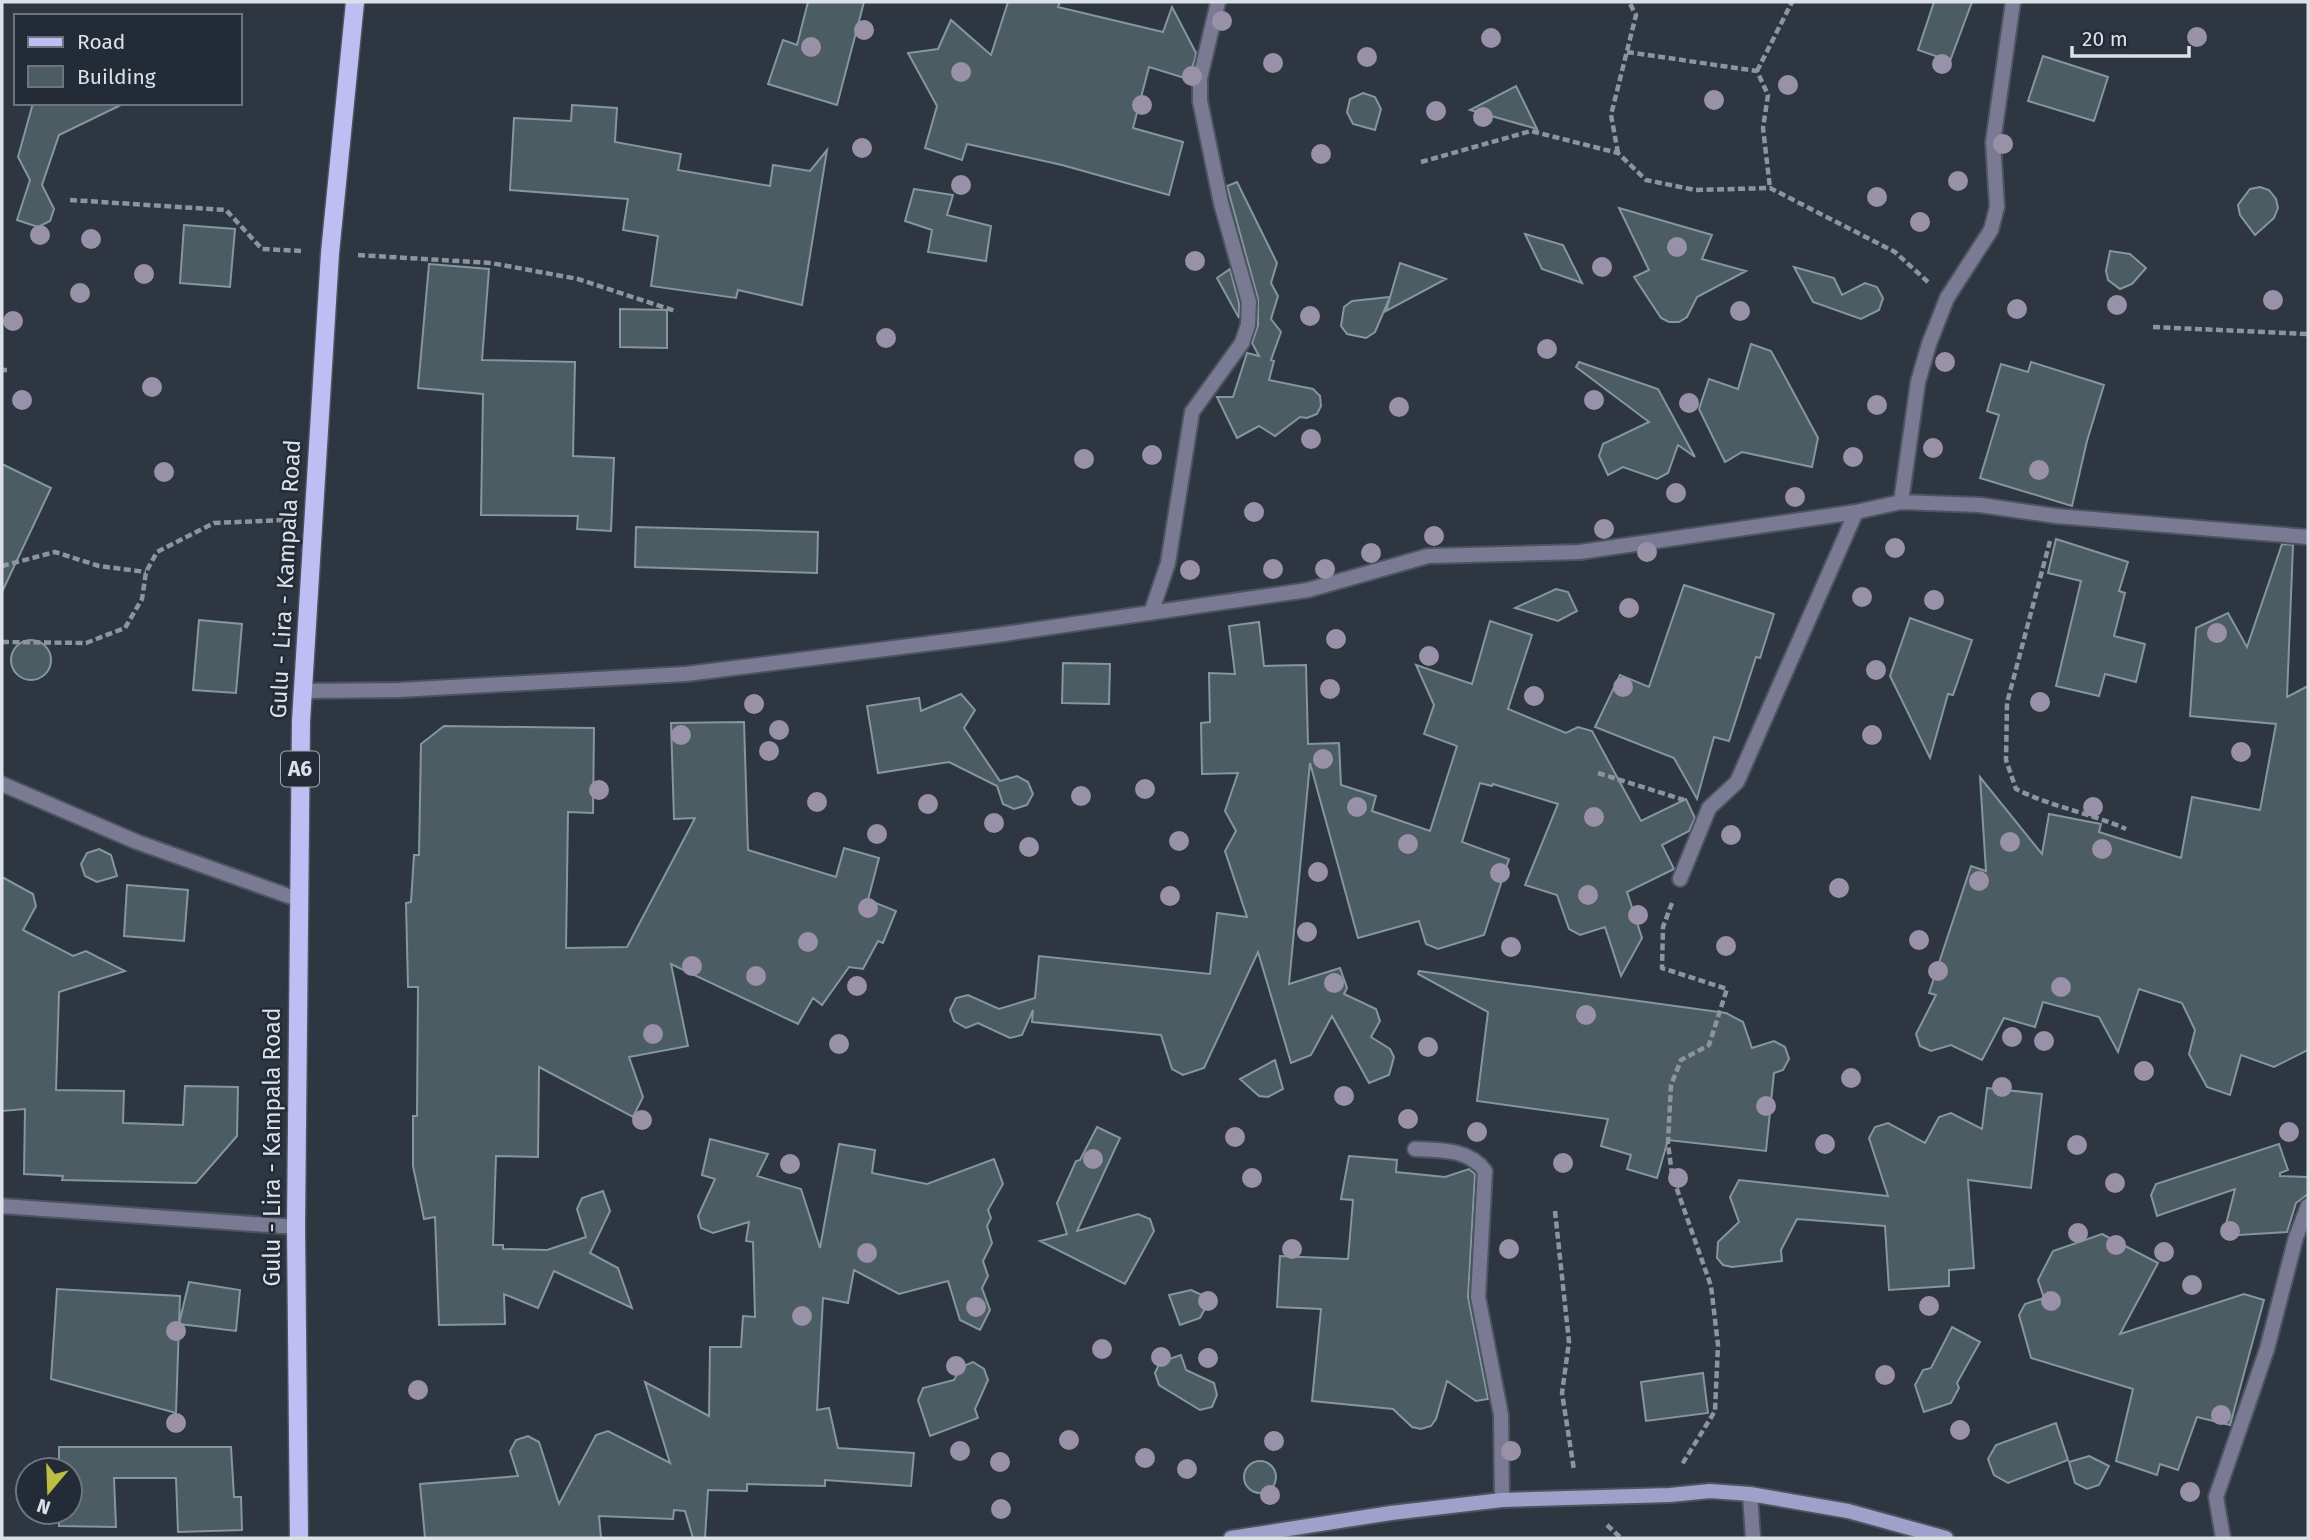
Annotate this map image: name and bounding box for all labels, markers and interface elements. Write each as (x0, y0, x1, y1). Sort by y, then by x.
legend (14, 14, 242, 105)
scale bar (2072, 14, 2189, 58)
text: 20 m (2082, 26, 2128, 52)
text: Road (77, 29, 125, 55)
text: Building (77, 64, 156, 90)
street label: Gulu - Lira - Kampala Road (264, 439, 306, 719)
road number: A6 (281, 752, 319, 786)
street label: Gulu - Lira - Kampala Road (258, 1007, 286, 1287)
north arrow (14, 1456, 84, 1526)
text: N (34, 1494, 53, 1520)

